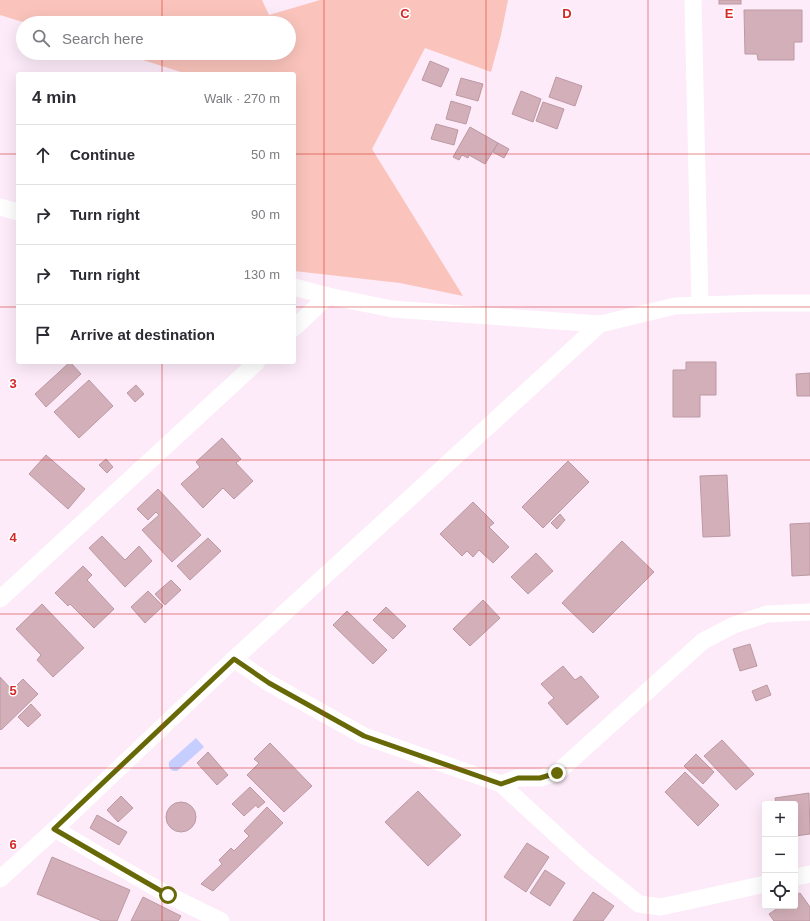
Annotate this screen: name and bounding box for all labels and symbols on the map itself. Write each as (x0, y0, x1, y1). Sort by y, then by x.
text: C (400, 6, 410, 21)
text: D (562, 6, 572, 21)
text: E (725, 6, 734, 21)
text: 3 (9, 376, 17, 391)
text: 4 (9, 530, 17, 545)
text: 5 (9, 683, 17, 698)
route end (548, 764, 566, 782)
text: 6 (9, 837, 17, 852)
route start (159, 886, 177, 904)

